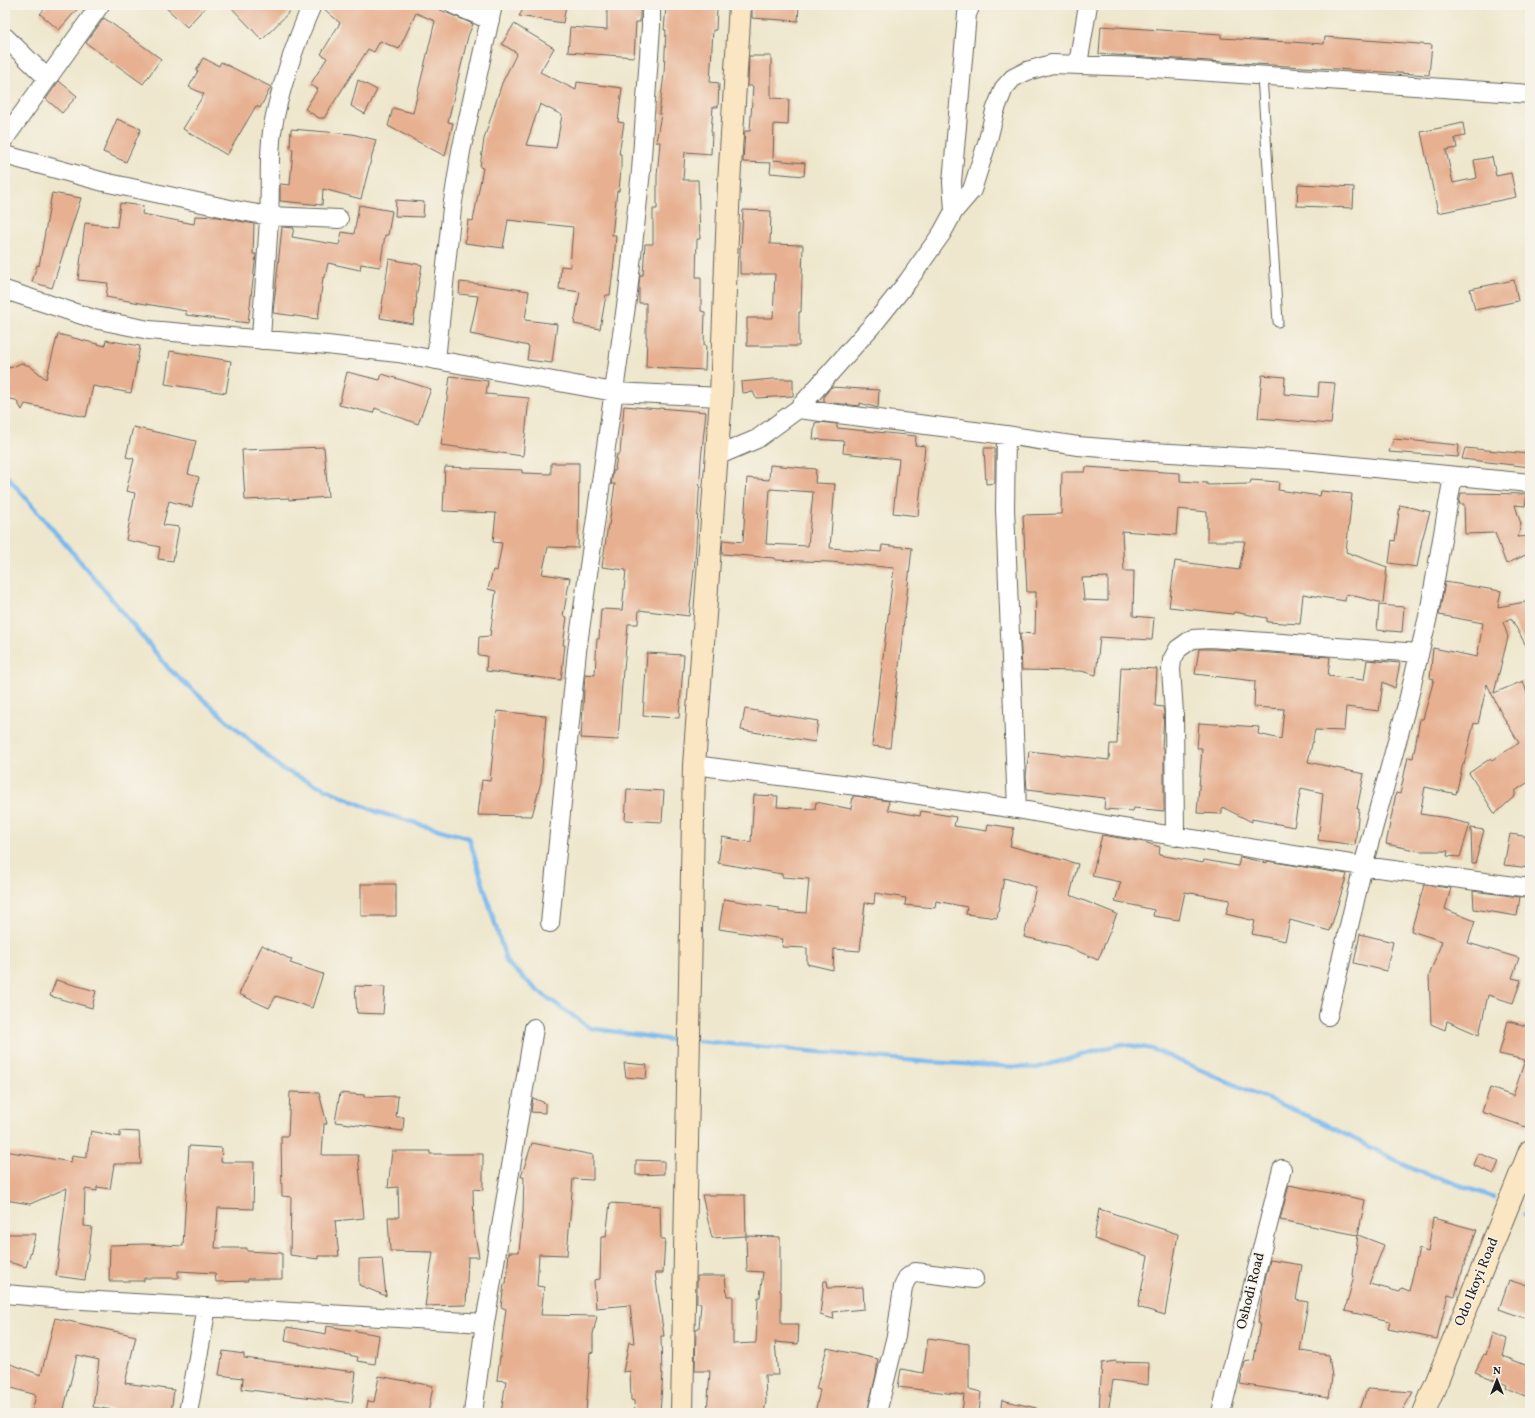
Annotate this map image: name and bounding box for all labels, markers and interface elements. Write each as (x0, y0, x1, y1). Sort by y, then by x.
street label: Odo Ikoyi Road (1451, 1235, 1504, 1329)
street label: Oshodi Road (1232, 1251, 1270, 1331)
north arrow (1477, 1360, 1517, 1400)
text: N (1493, 1364, 1501, 1379)

